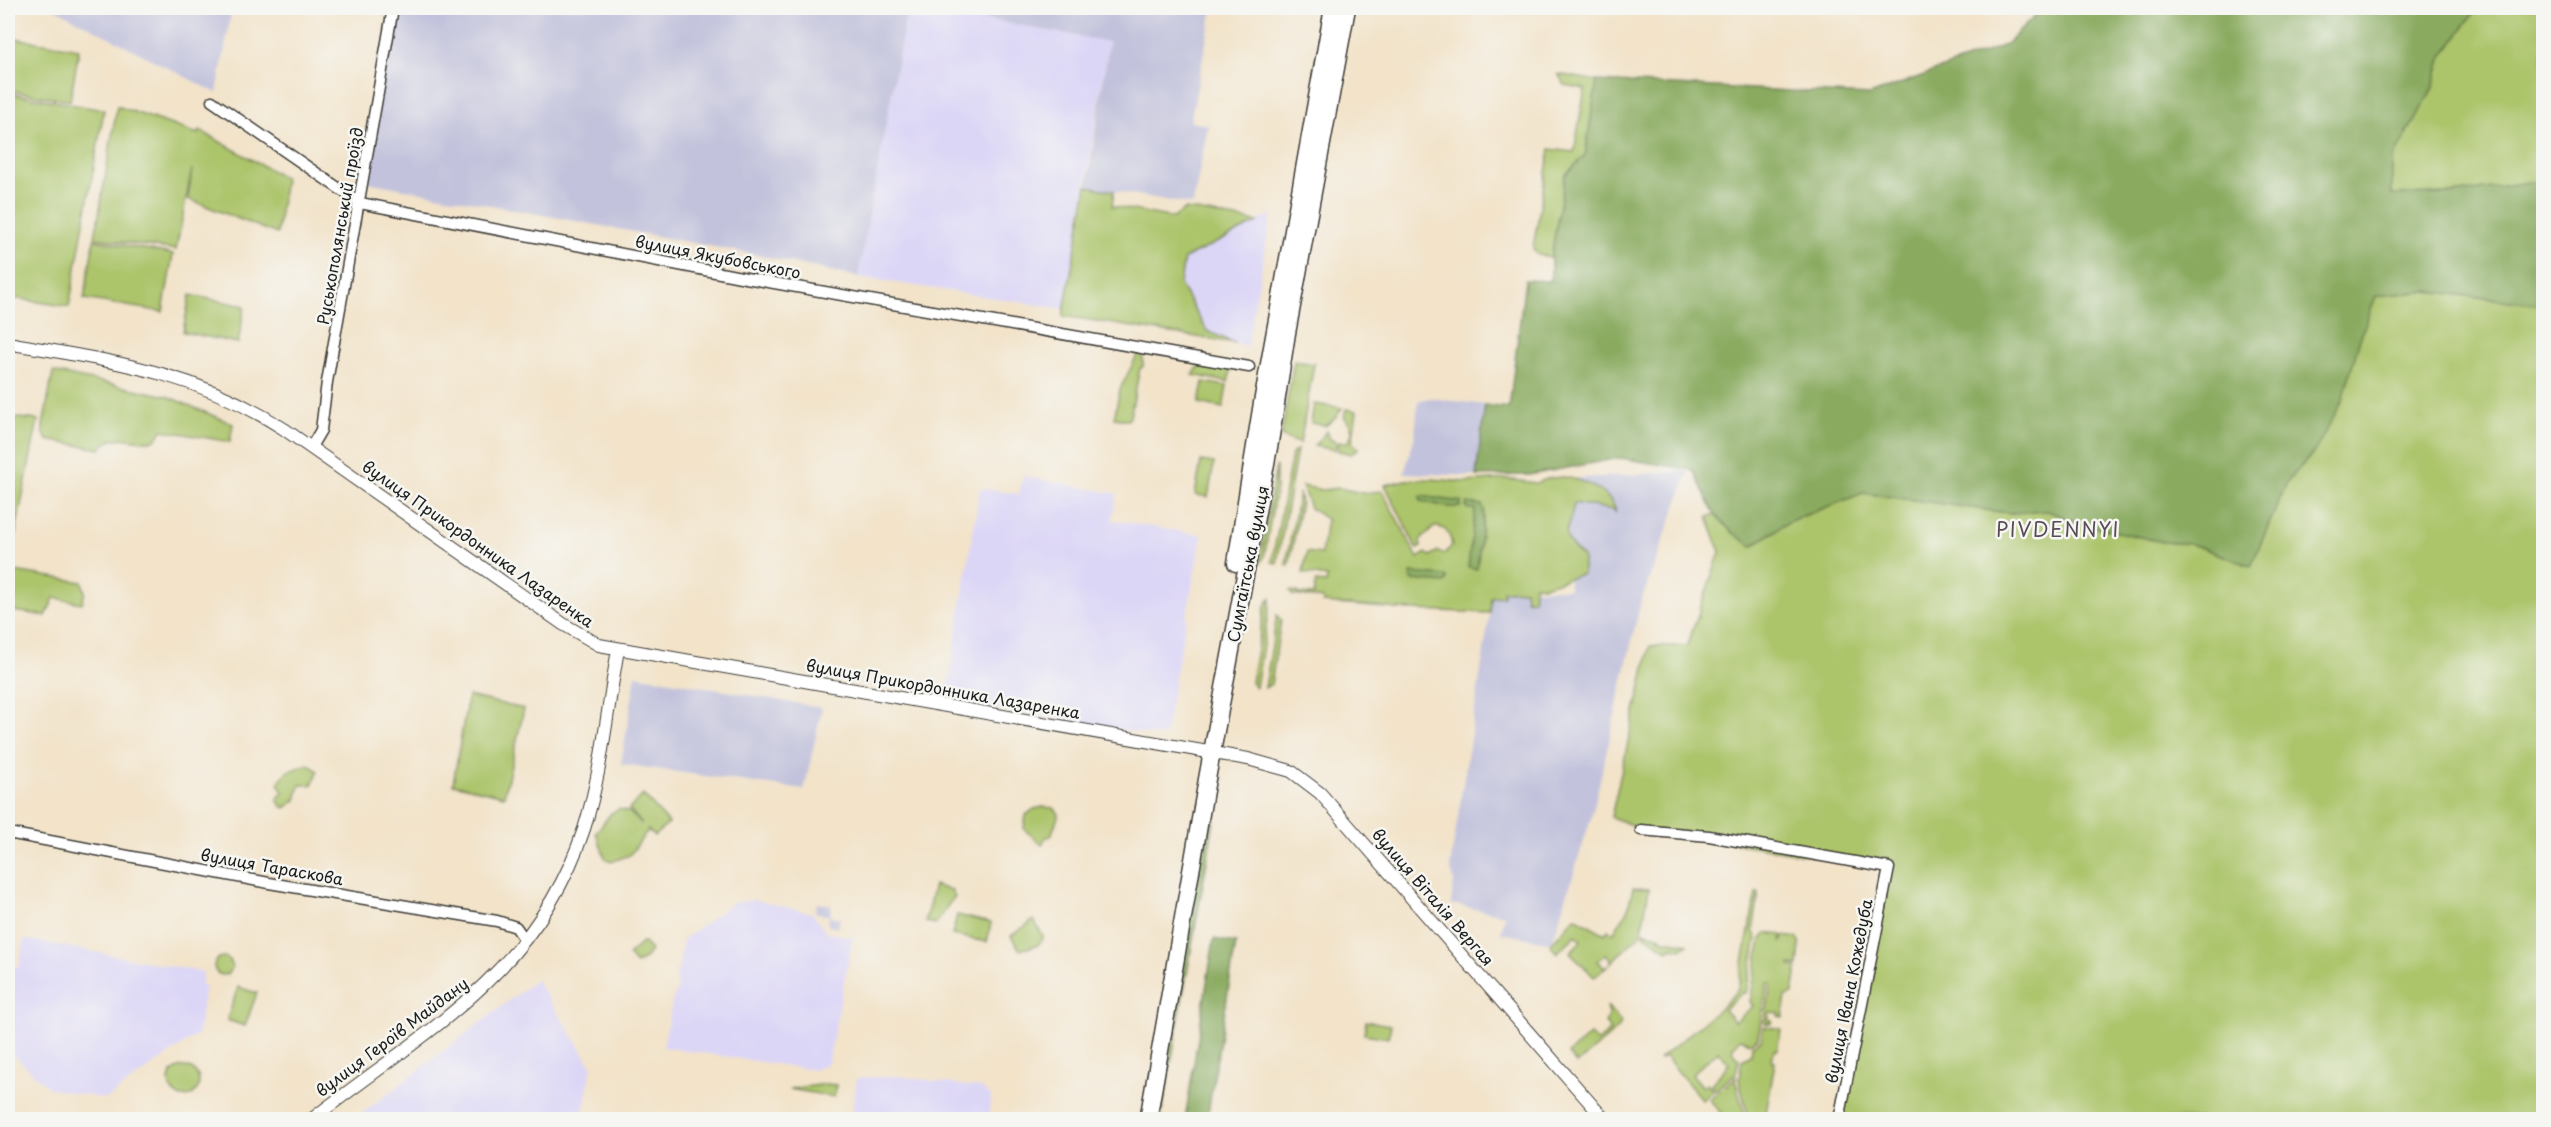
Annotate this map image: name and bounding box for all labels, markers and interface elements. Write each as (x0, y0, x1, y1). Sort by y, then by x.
street label: Руськополянський проїзд (310, 125, 368, 326)
street label: вулиця Якубовського (633, 228, 803, 284)
street label: вулиця Прикордонника Лазаренка (358, 454, 599, 633)
street label: Сумгаїтська вулиця (1220, 483, 1274, 644)
district label: PIVDENNYI (1996, 514, 2120, 544)
street label: вулиця Прикордонника Лазаренка (804, 652, 1082, 724)
street label: вулиця Віталія Вергая (1367, 822, 1500, 970)
street label: вулиця Тараскова (199, 842, 345, 890)
street label: вулиця Івана Кожедуба (1818, 896, 1878, 1085)
street label: вулиця Героїв Майдану (310, 971, 473, 1102)

